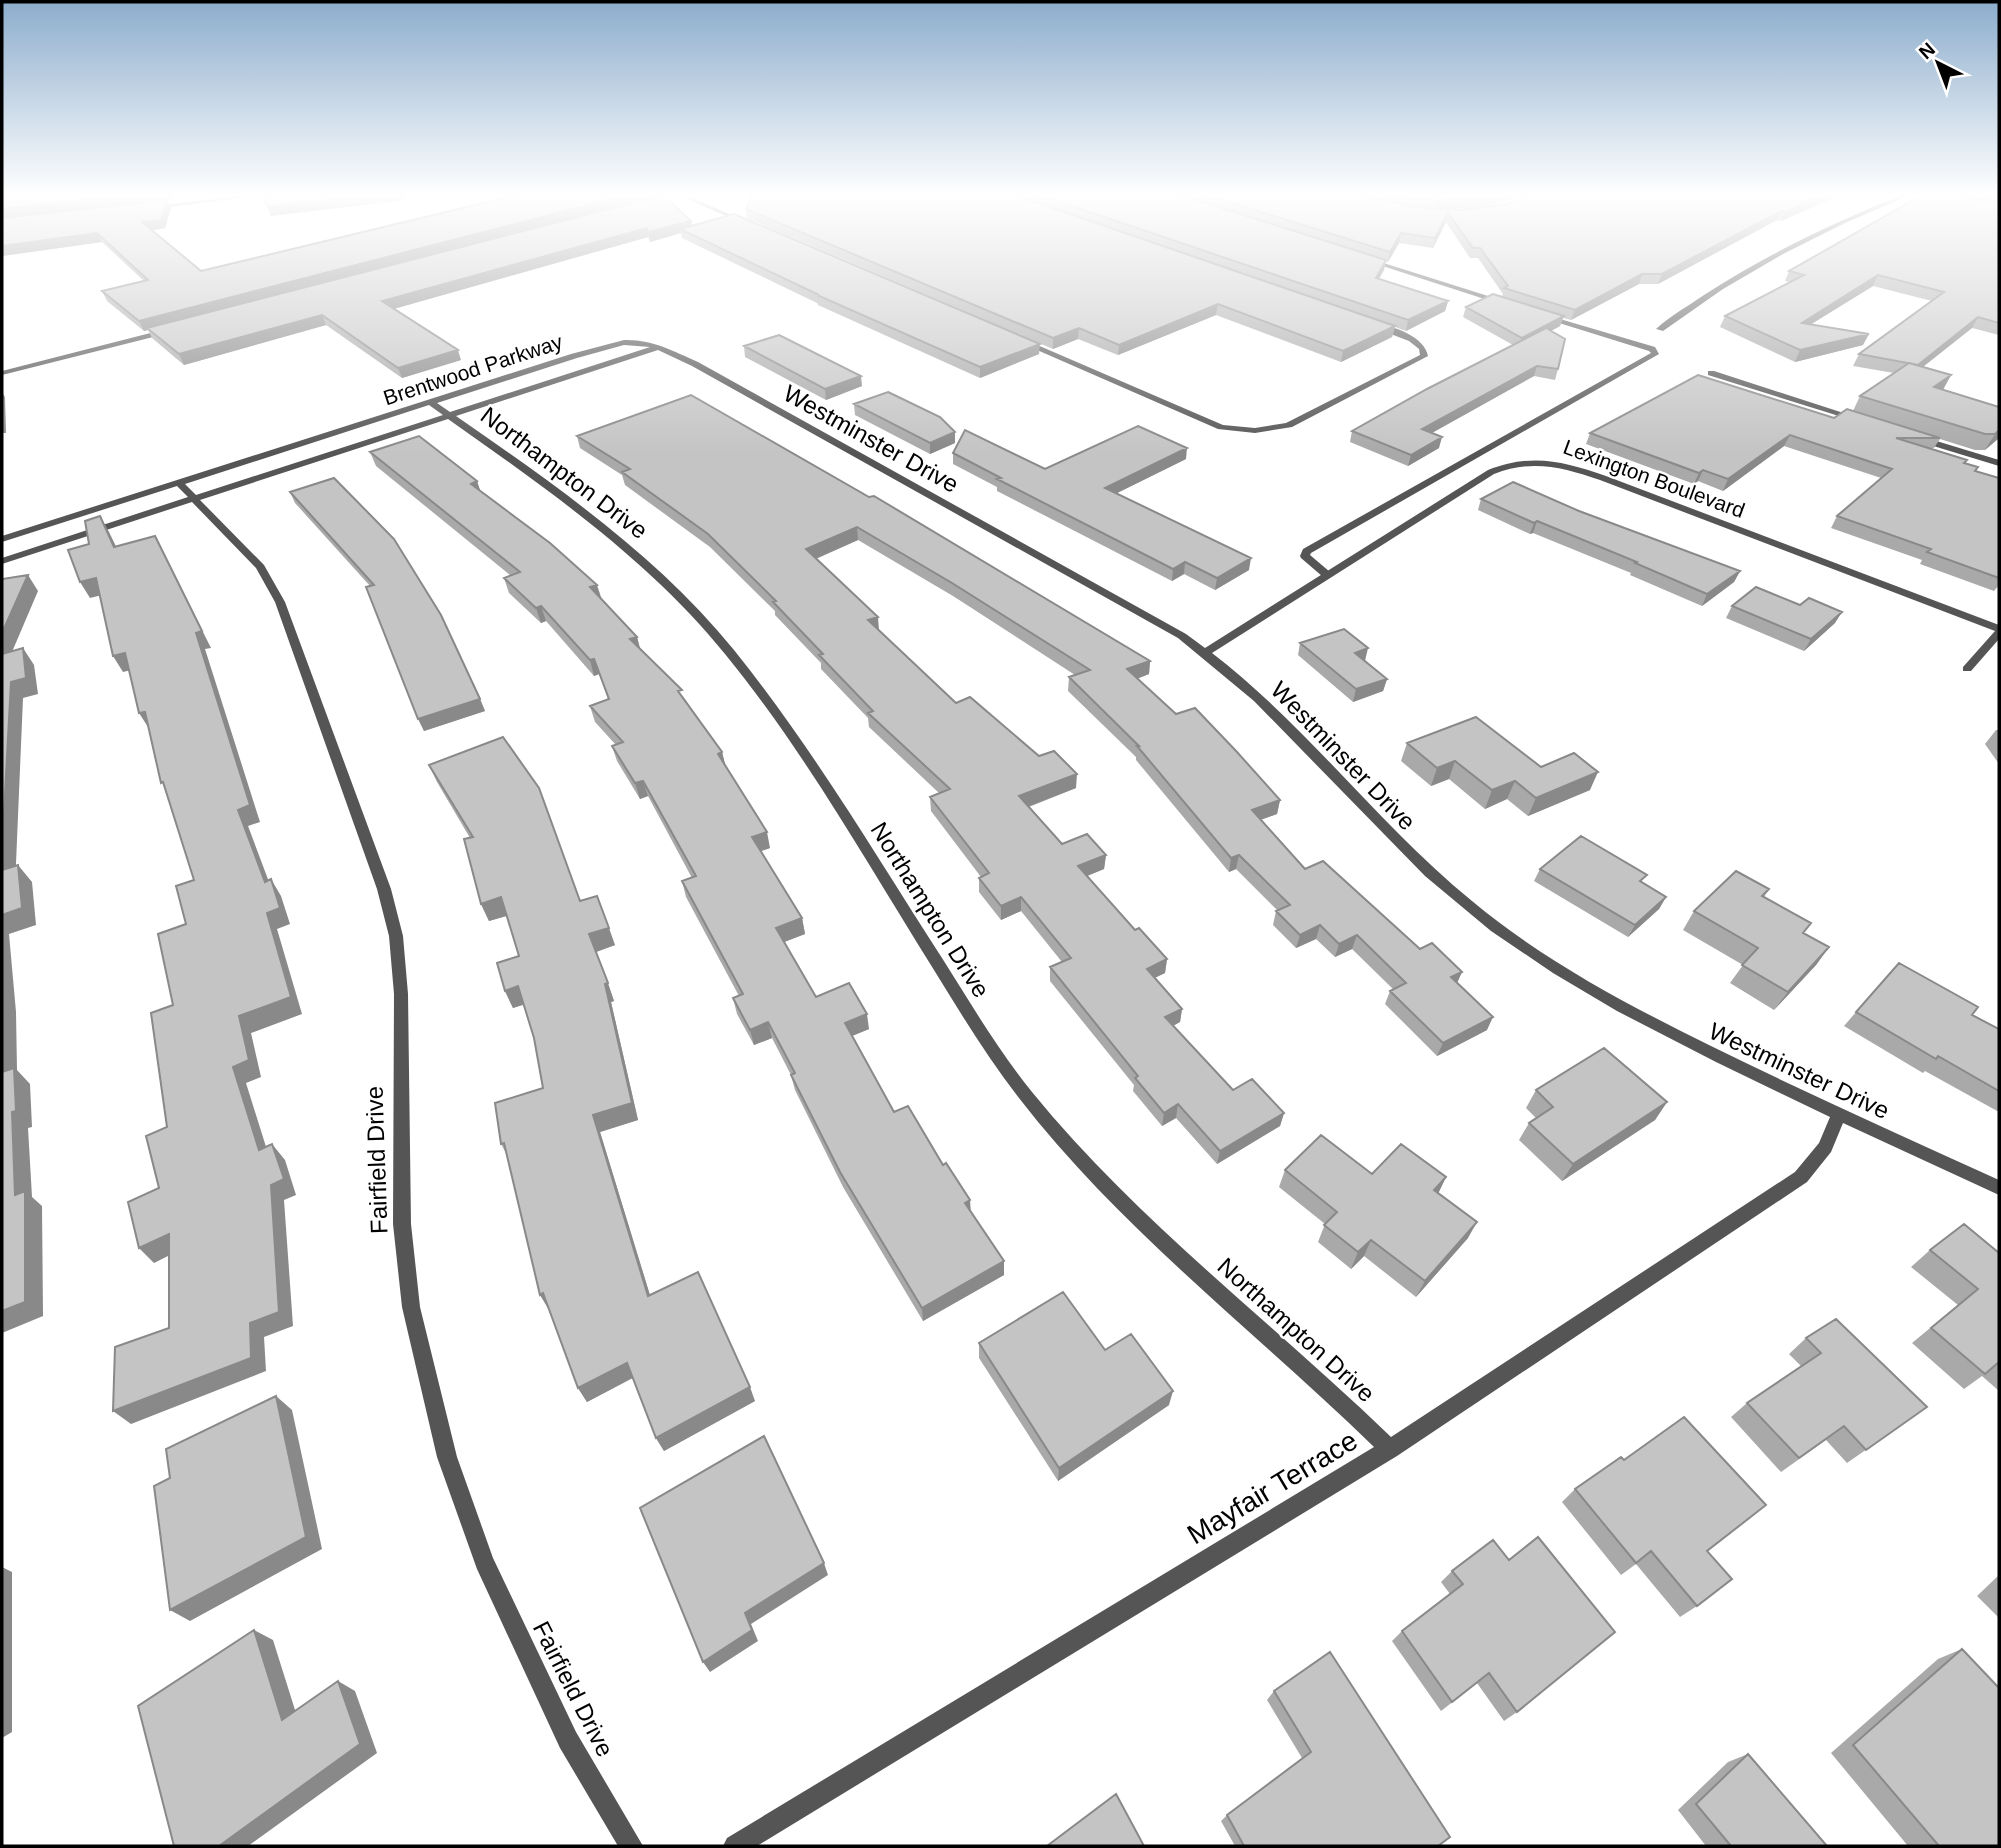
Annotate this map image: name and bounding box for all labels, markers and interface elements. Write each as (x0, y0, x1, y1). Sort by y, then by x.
north arrow (1903, 28, 1973, 98)
text: N (1915, 38, 1939, 63)
street label: Brentwood Parkway (380, 330, 566, 409)
street label: Westminster Drive (779, 379, 963, 498)
street label: Northampton Drive (476, 401, 653, 544)
street label: Lexington Boulevard (1560, 435, 1748, 522)
street label: Westminster Drive (1266, 676, 1421, 835)
street label: Northampton Drive (866, 817, 995, 1002)
street label: Westminster Drive (1705, 1017, 1894, 1124)
street label: Fairfield Drive (360, 1086, 393, 1234)
street label: Northampton Drive (1212, 1252, 1380, 1407)
street label: Mayfair Terrace (1182, 1425, 1363, 1550)
street label: Fairfield Drive (528, 1617, 619, 1761)

